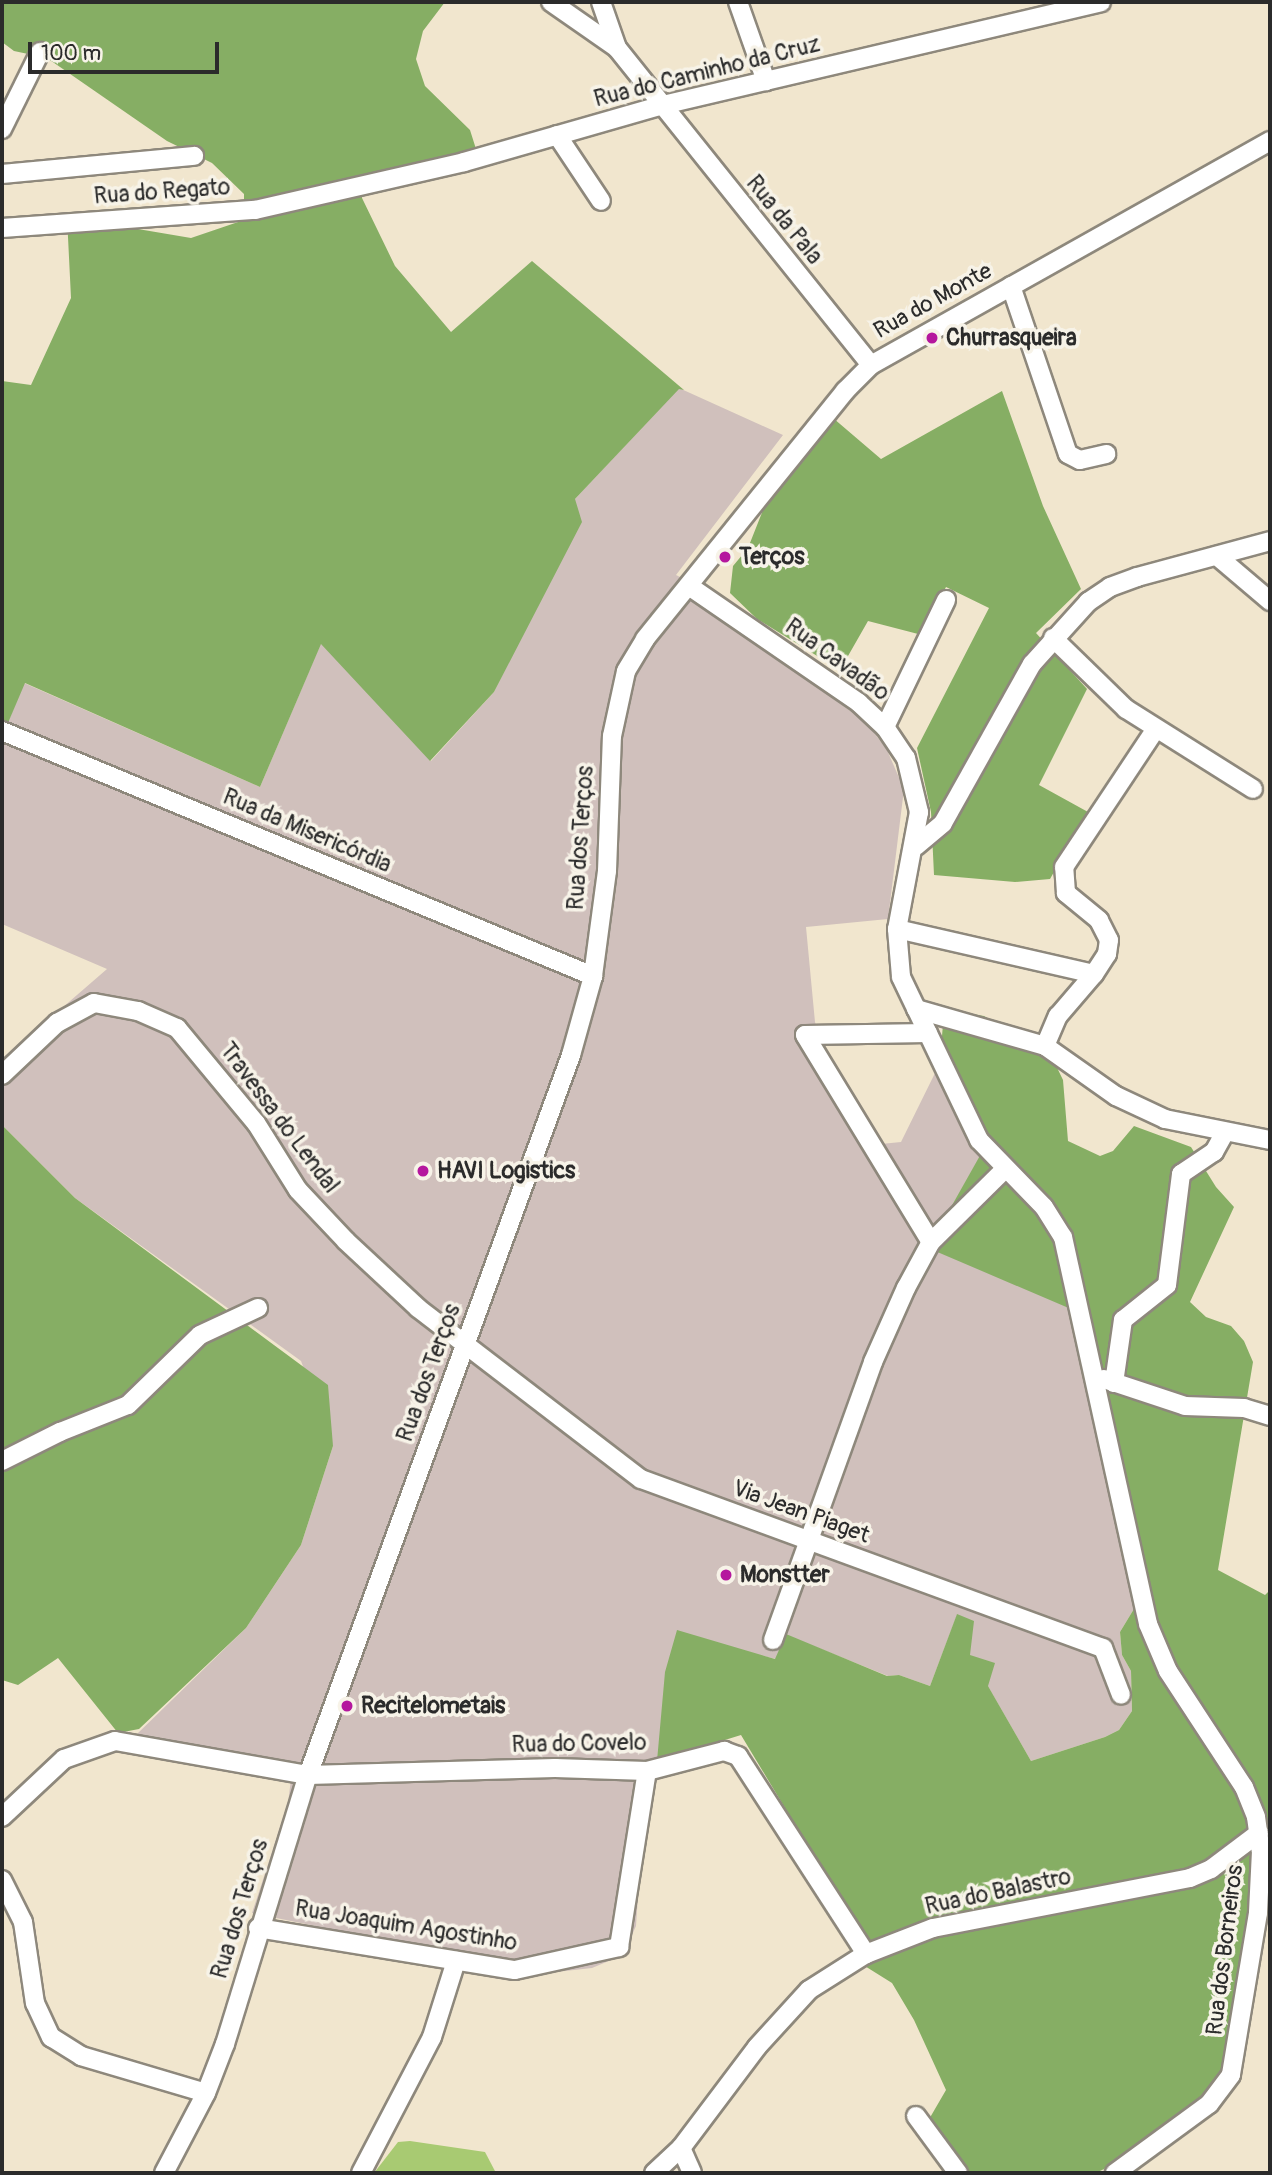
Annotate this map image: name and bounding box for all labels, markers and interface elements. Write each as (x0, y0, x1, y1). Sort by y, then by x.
scale bar (32, 28, 222, 72)
street label: Rua do Caminho da Cruz (591, 31, 823, 113)
text: 100 m (41, 40, 101, 67)
street label: Rua da Pala (740, 170, 828, 270)
street label: Rua do Regato (93, 173, 231, 211)
street label: Rua do Monte (869, 257, 997, 345)
place label: Churrasqueira (946, 324, 1077, 352)
marker: Churrasqueira (924, 330, 940, 346)
place label: Terços (739, 543, 804, 571)
marker: Terços (717, 549, 733, 565)
street label: Rua Cavadão (780, 613, 894, 707)
street label: Rua dos Terços (562, 765, 600, 911)
street label: Rua da Misericórdia (219, 783, 395, 879)
street label: Travessa do Lendal (213, 1037, 345, 1199)
place label: HAVI Logistics (437, 1157, 575, 1185)
marker: HAVI Logistics (415, 1163, 431, 1179)
street label: Rua dos Terços (391, 1300, 467, 1446)
street label: Via Jean Piaget (729, 1474, 873, 1550)
place label: Monstter (740, 1561, 830, 1589)
marker: Monstter (718, 1567, 734, 1583)
place label: Recitelometais (361, 1692, 505, 1720)
marker: Recitelometais (339, 1698, 355, 1714)
street label: Rua do Covelo (511, 1729, 647, 1759)
street label: Rua dos Terços (206, 1836, 274, 1982)
street label: Rua do Balastro (923, 1863, 1073, 1921)
street label: Rua dos Borneiros (1201, 1863, 1249, 2037)
street label: Rua Joaquim Agostinho (293, 1895, 519, 1957)

